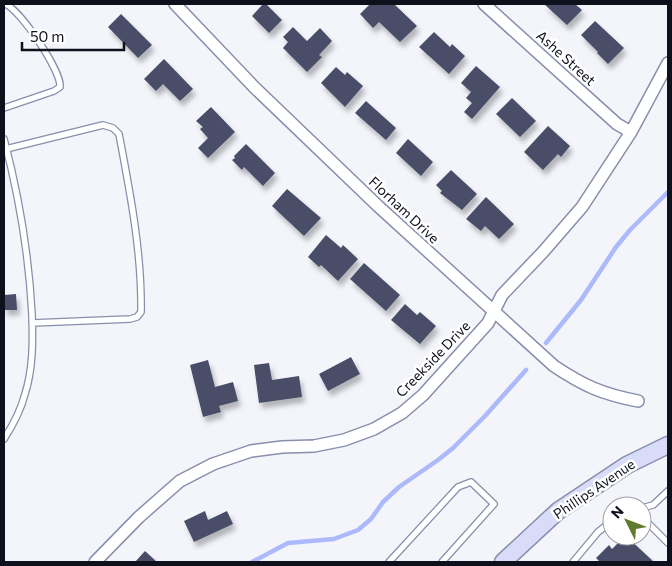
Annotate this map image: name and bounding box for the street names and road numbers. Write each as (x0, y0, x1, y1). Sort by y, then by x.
street label: Ashe Street (533, 27, 600, 89)
street label: Florham Drive (366, 173, 443, 246)
street label: Creekside Drive (392, 317, 473, 400)
street label: Phillips Avenue (550, 455, 638, 522)

